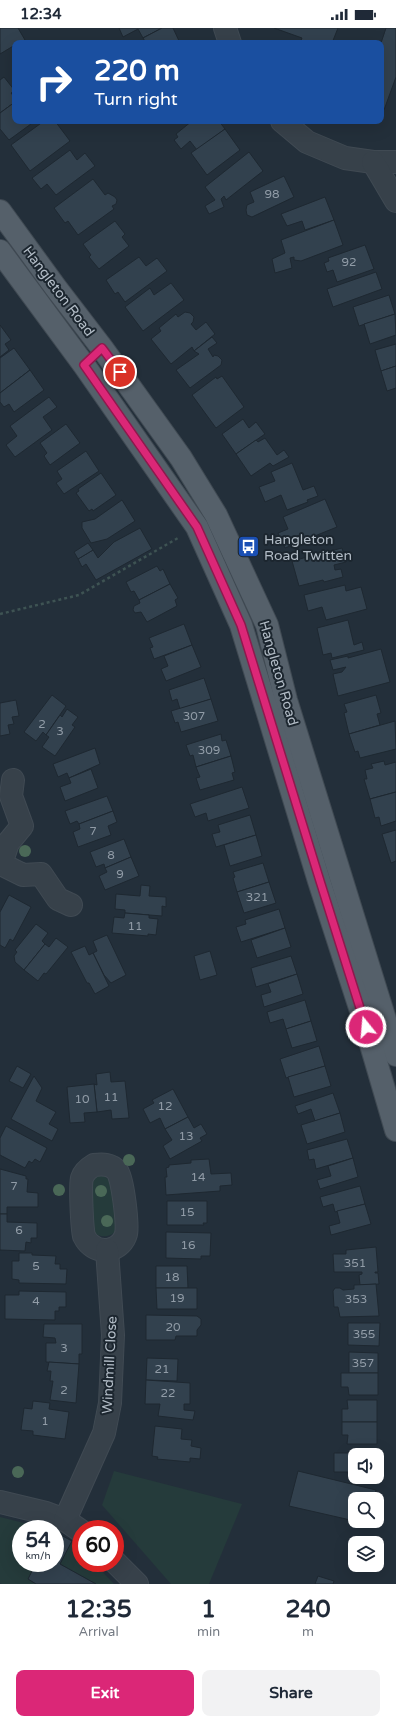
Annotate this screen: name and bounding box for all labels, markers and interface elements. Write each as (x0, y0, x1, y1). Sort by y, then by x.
text: 12:34 (20, 5, 62, 23)
text: 220 m (94, 54, 180, 88)
icon: right (28, 56, 80, 108)
text: Turn right (94, 88, 178, 110)
house number: 98 (264, 187, 280, 201)
street label: Hangleton Road (19, 243, 98, 340)
house number: 92 (341, 255, 357, 269)
pin (103, 355, 137, 389)
icon: arrive (109, 361, 131, 383)
place label: Hangleton Road Twitten (264, 531, 352, 564)
bus stop icon: Hangleton Road Twitten (236, 534, 262, 560)
street label: Hangleton Road (255, 619, 302, 728)
house number: 307 (183, 709, 205, 723)
house number: 2 (38, 717, 46, 731)
house number: 3 (56, 724, 64, 738)
house number: 309 (198, 743, 220, 757)
house number: 7 (89, 824, 97, 838)
house number: 8 (107, 848, 115, 862)
house number: 9 (116, 867, 124, 881)
house number: 321 (246, 890, 268, 904)
house number: 11 (127, 919, 143, 933)
position arrow (345, 1006, 387, 1048)
house number: 11 (103, 1090, 119, 1104)
house number: 10 (74, 1092, 90, 1106)
house number: 12 (157, 1099, 173, 1113)
house number: 13 (178, 1129, 194, 1143)
house number: 14 (190, 1170, 206, 1184)
house number: 7 (10, 1179, 18, 1193)
house number: 15 (179, 1205, 195, 1219)
house number: 6 (15, 1223, 23, 1237)
house number: 16 (180, 1238, 196, 1252)
house number: 351 (344, 1256, 366, 1270)
house number: 5 (32, 1259, 40, 1273)
house number: 18 (164, 1270, 180, 1284)
house number: 19 (169, 1291, 185, 1305)
house number: 353 (345, 1292, 367, 1306)
house number: 4 (32, 1294, 40, 1308)
street label: Windmill Close (98, 1315, 121, 1414)
house number: 20 (165, 1320, 181, 1334)
house number: 355 (353, 1327, 375, 1341)
house number: 3 (60, 1341, 68, 1355)
house number: 357 (352, 1356, 374, 1370)
house number: 21 (154, 1362, 170, 1376)
house number: 2 (60, 1383, 68, 1397)
house number: 22 (160, 1386, 176, 1400)
house number: 1 (41, 1414, 49, 1428)
map controls (348, 1448, 384, 1572)
button: sound (348, 1448, 384, 1484)
button: search (348, 1492, 384, 1528)
speed limit sign: 60 (72, 1520, 124, 1572)
text: 54 (25, 1529, 51, 1553)
button: layers (348, 1536, 384, 1572)
text: km/h (25, 1550, 51, 1562)
text: 12:35 (65, 1595, 132, 1624)
text: 1 (201, 1595, 216, 1624)
text: 240 (285, 1595, 331, 1624)
text: Arrival (78, 1624, 119, 1640)
text: min (197, 1624, 220, 1640)
text: m (302, 1624, 314, 1640)
button: Exit (16, 1670, 194, 1716)
button: Share (202, 1670, 380, 1716)

